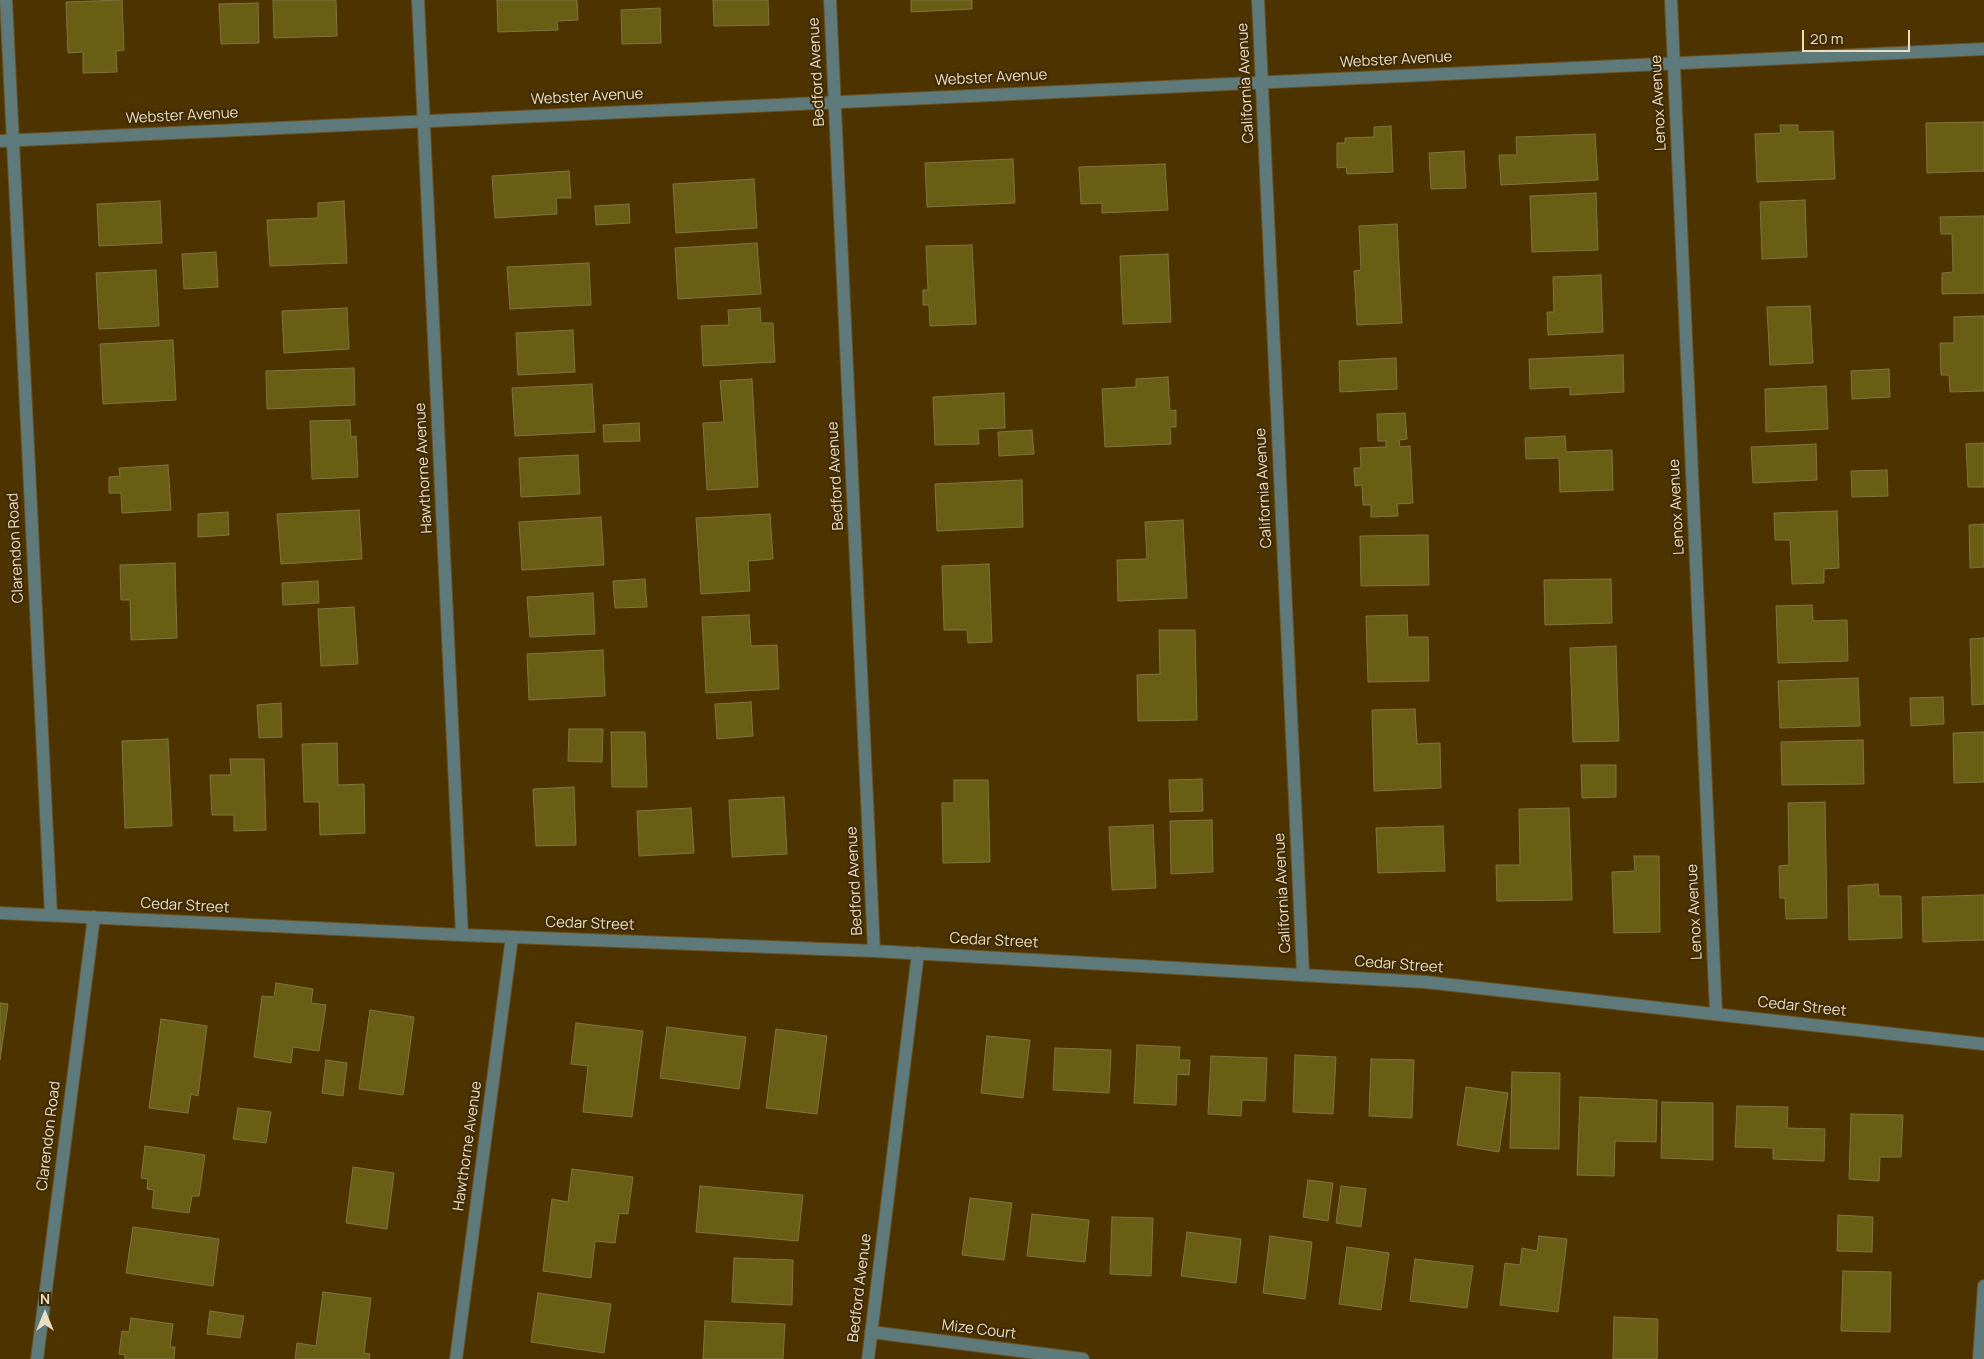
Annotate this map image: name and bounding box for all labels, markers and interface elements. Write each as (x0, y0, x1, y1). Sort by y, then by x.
street label: Bedford Avenue (805, 17, 829, 127)
scale bar (1804, 20, 1912, 52)
street label: California Avenue (1234, 22, 1258, 144)
text: 20 m (1810, 28, 1843, 49)
street label: Webster Avenue (1339, 48, 1453, 72)
street label: Lenox Avenue (1647, 55, 1671, 151)
street label: Webster Avenue (934, 66, 1048, 90)
street label: Webster Avenue (530, 85, 644, 109)
street label: Webster Avenue (125, 104, 239, 128)
street label: Hawthorne Avenue (412, 402, 436, 534)
street label: Bedford Avenue (824, 421, 848, 531)
street label: California Avenue (1252, 427, 1276, 549)
street label: Lenox Avenue (1665, 459, 1689, 555)
street label: Clarendon Road (4, 492, 28, 604)
street label: Bedford Avenue (843, 826, 867, 936)
street label: California Avenue (1271, 832, 1295, 954)
street label: Lenox Avenue (1683, 864, 1707, 960)
street label: Cedar Street (140, 895, 230, 917)
street label: Cedar Street (545, 913, 635, 935)
street label: Cedar Street (949, 930, 1039, 952)
street label: Cedar Street (1354, 953, 1444, 977)
street label: Cedar Street (1757, 993, 1847, 1021)
street label: Clarendon Road (33, 1080, 65, 1192)
street label: Hawthorne Avenue (450, 1080, 486, 1212)
street label: Bedford Avenue (844, 1233, 876, 1343)
north arrow (20, 1289, 70, 1339)
text: N (40, 1289, 50, 1308)
street label: Mize Court (941, 1316, 1017, 1344)

